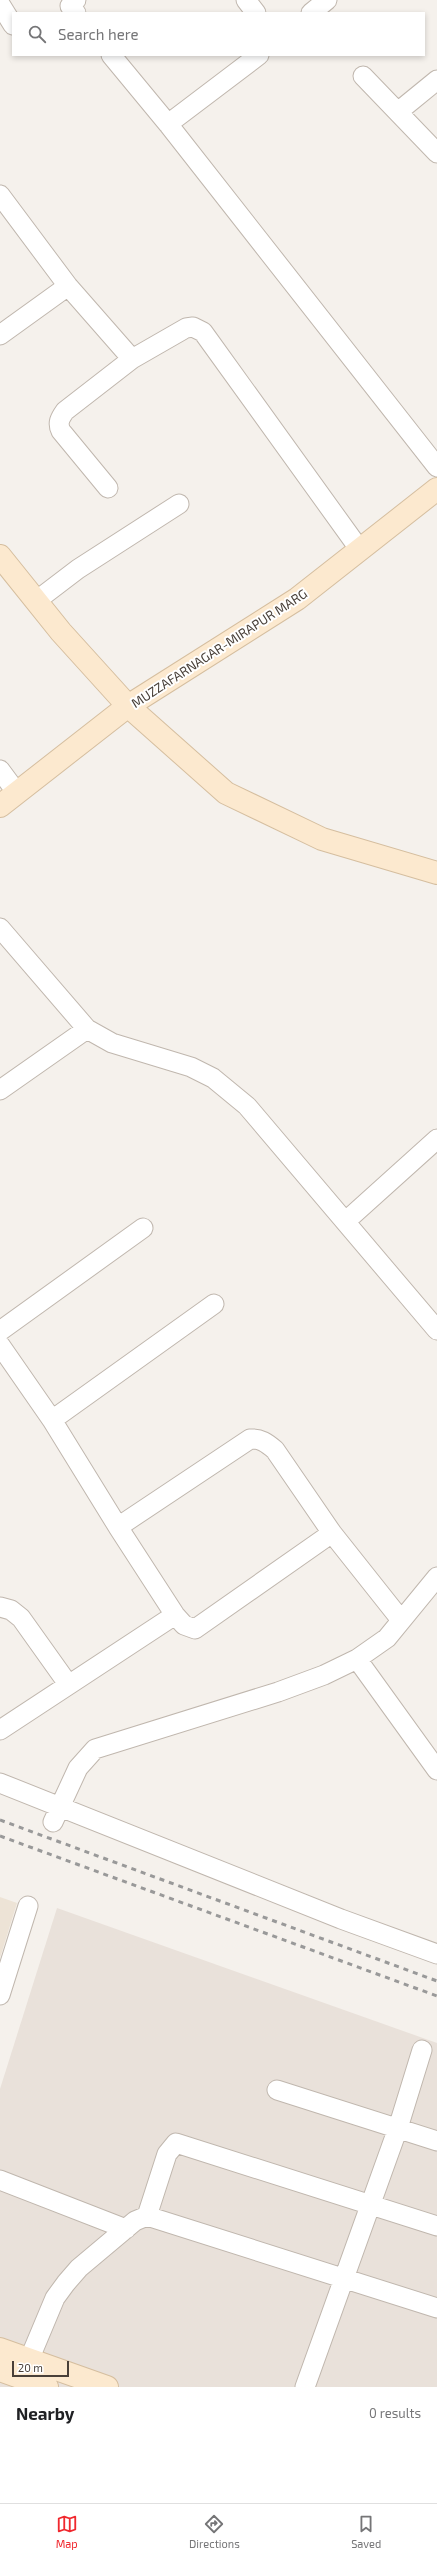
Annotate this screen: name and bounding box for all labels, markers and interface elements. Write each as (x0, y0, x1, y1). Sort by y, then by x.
search box (12, 12, 425, 56)
icon: search (26, 23, 48, 45)
text: Search here (58, 25, 139, 43)
street label: MUZZAFARNAGAR-MIRAPUR MARG (128, 585, 310, 711)
scale bar (12, 2359, 69, 2378)
text: 20 m (18, 2361, 43, 2374)
text: Nearby (16, 2403, 74, 2423)
text: 0 results (369, 2405, 421, 2421)
tab: Map (56, 2513, 78, 2550)
tab: Directions (189, 2513, 240, 2550)
tab: Saved (351, 2513, 381, 2550)

